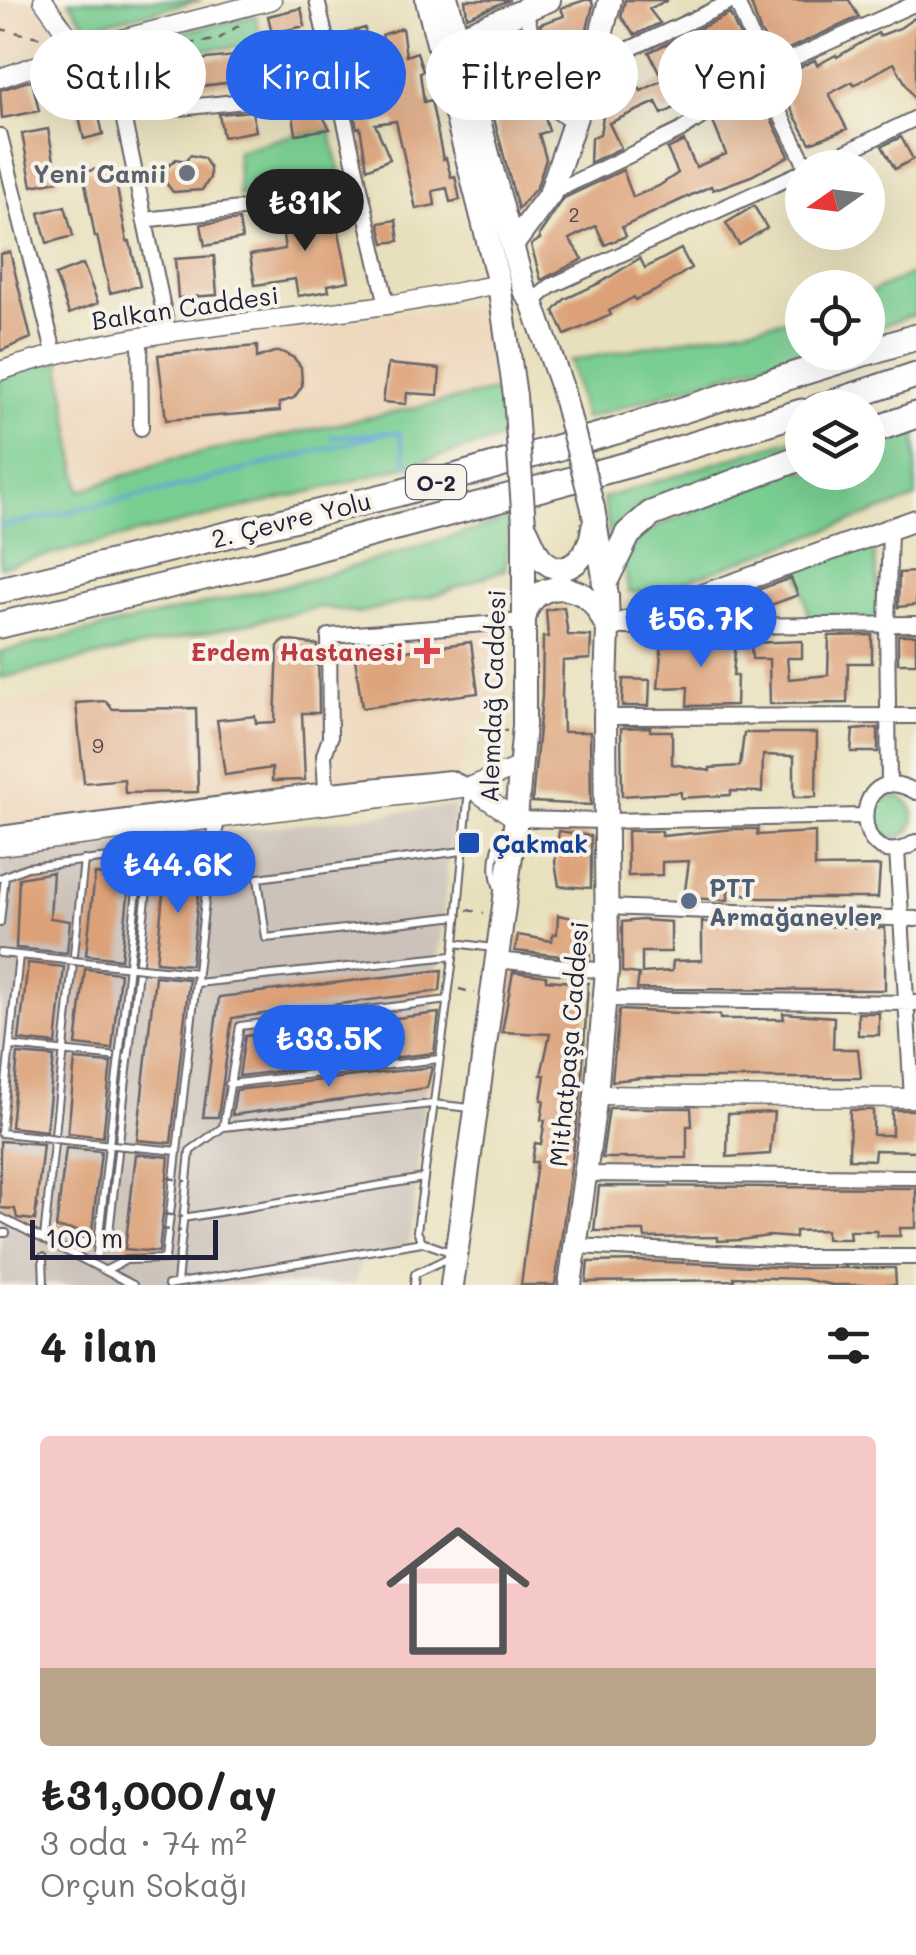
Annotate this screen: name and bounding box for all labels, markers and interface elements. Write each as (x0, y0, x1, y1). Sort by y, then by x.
chip: Satılık (30, 30, 206, 120)
chip: Kiralık (226, 30, 406, 120)
chip: Filtreler (426, 30, 638, 120)
chip: Yeni (658, 30, 802, 120)
north arrow (785, 150, 885, 250)
map controls (785, 150, 885, 490)
place label: Yeni Camii (33, 157, 167, 189)
marker: Yeni Camii (176, 162, 198, 184)
pin: ₺31K (246, 169, 364, 254)
text: ₺31K (268, 180, 342, 222)
house number: 2 (568, 201, 580, 227)
button: locate (785, 270, 885, 370)
street label: Balkan Caddesi (89, 278, 281, 336)
button: layers (785, 390, 885, 490)
road number: O-2 (406, 465, 466, 499)
street label: 2. Çevre Yolu (208, 484, 374, 554)
pin: ₺56.7K (620, 585, 782, 670)
street label: Alemdağ Caddesi (472, 589, 512, 803)
text: ₺56.7K (648, 596, 754, 638)
place label: Erdem Hastanesi (191, 635, 404, 667)
marker: Erdem Hastanesi (414, 638, 440, 664)
house number: 9 (92, 732, 104, 758)
place label: Çakmak (492, 827, 588, 859)
marker: Çakmak (456, 830, 482, 856)
pin: ₺44.6K (97, 831, 259, 916)
text: ₺44.6K (123, 842, 233, 884)
place label: PTT Armağanevler (709, 871, 882, 932)
marker: PTT Armağanevler (678, 890, 700, 912)
street label: Mithatpaşa Caddesi (541, 920, 595, 1168)
pin: ₺33.5K (248, 1005, 410, 1090)
text: ₺33.5K (275, 1016, 383, 1058)
scale bar (30, 1215, 218, 1260)
text: 100 m (45, 1219, 123, 1255)
text: 4 ilan (40, 1318, 157, 1373)
icon: filters (821, 1318, 876, 1373)
icon: home (368, 1501, 548, 1681)
text: ₺31,000/ay (40, 1766, 277, 1821)
text: 3 oda · 74 m² (40, 1821, 247, 1863)
text: Orçun Sokağı (40, 1863, 248, 1905)

